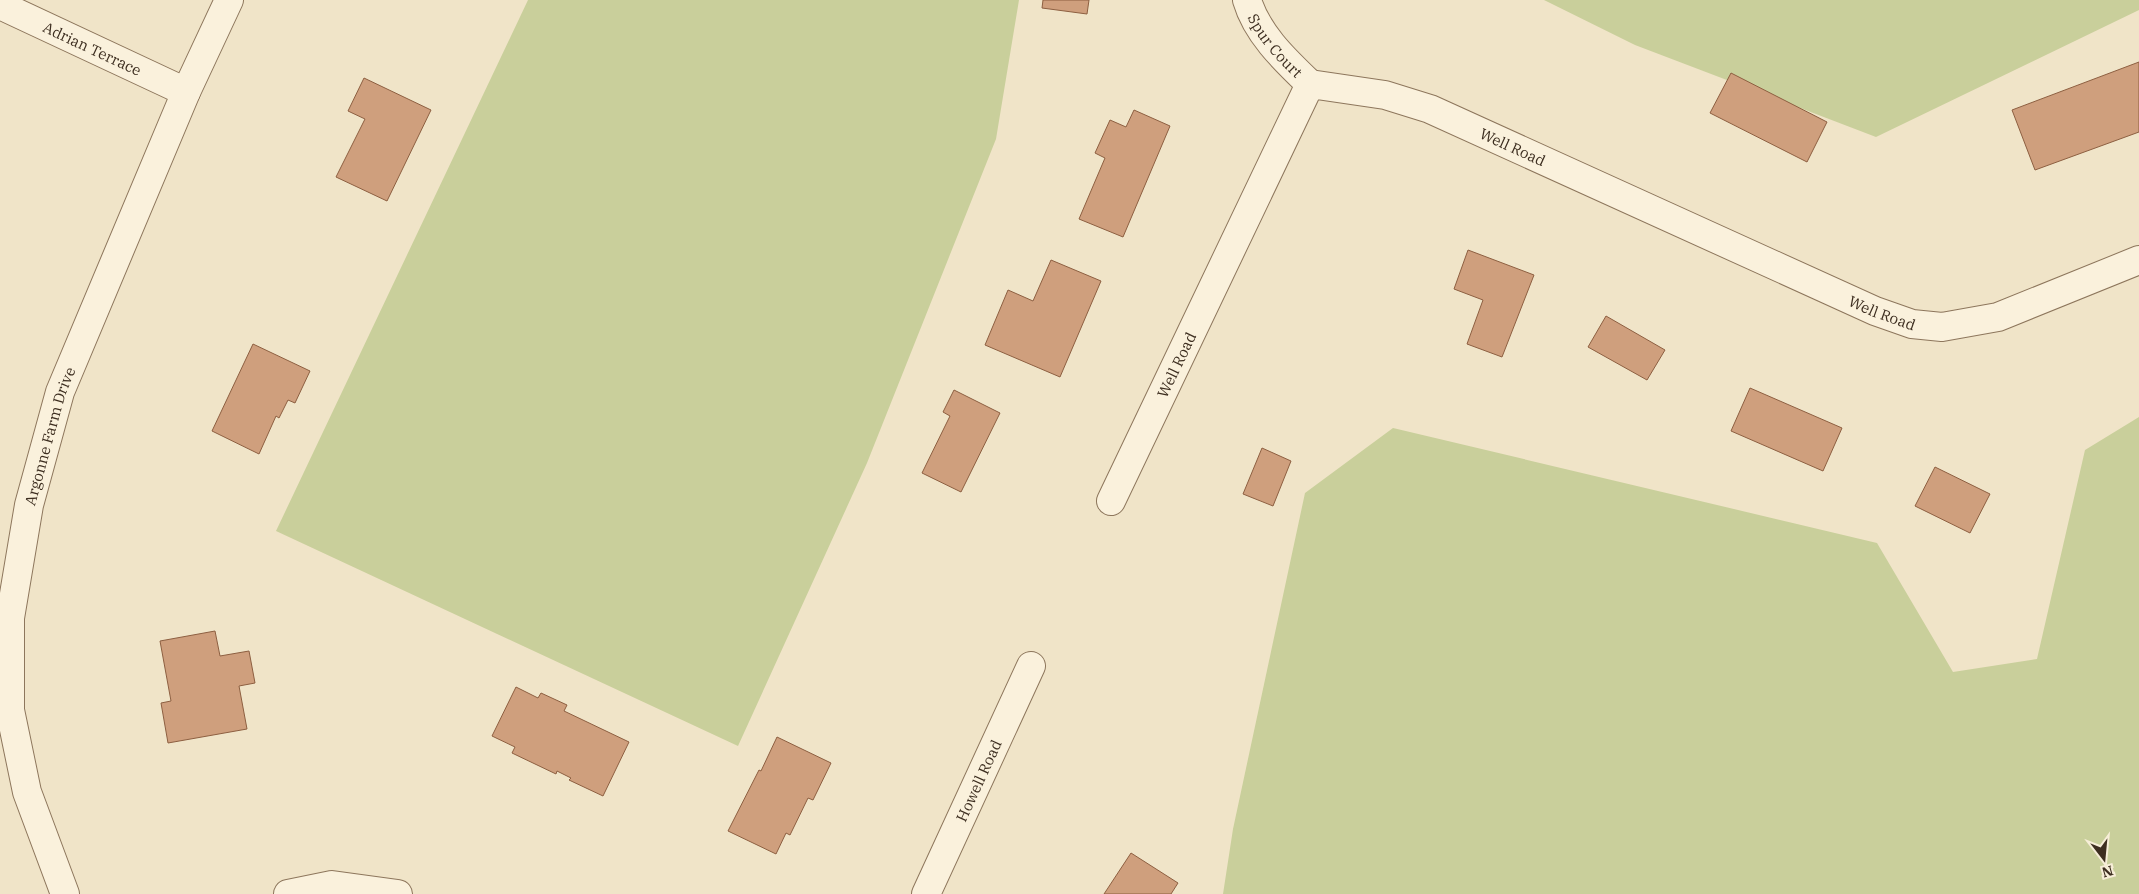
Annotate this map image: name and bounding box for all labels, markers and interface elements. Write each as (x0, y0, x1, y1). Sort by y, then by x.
street label: Spur Court (1244, 10, 1307, 81)
street label: Adrian Terrace (40, 17, 145, 79)
street label: Well Road (1477, 123, 1549, 170)
street label: Well Road (1846, 291, 1918, 334)
street label: Well Road (1152, 329, 1200, 401)
street label: Argonne Farm Drive (20, 364, 79, 507)
street label: Howell Road (951, 736, 1005, 824)
north arrow (2079, 834, 2129, 884)
text: N (2100, 861, 2115, 882)

